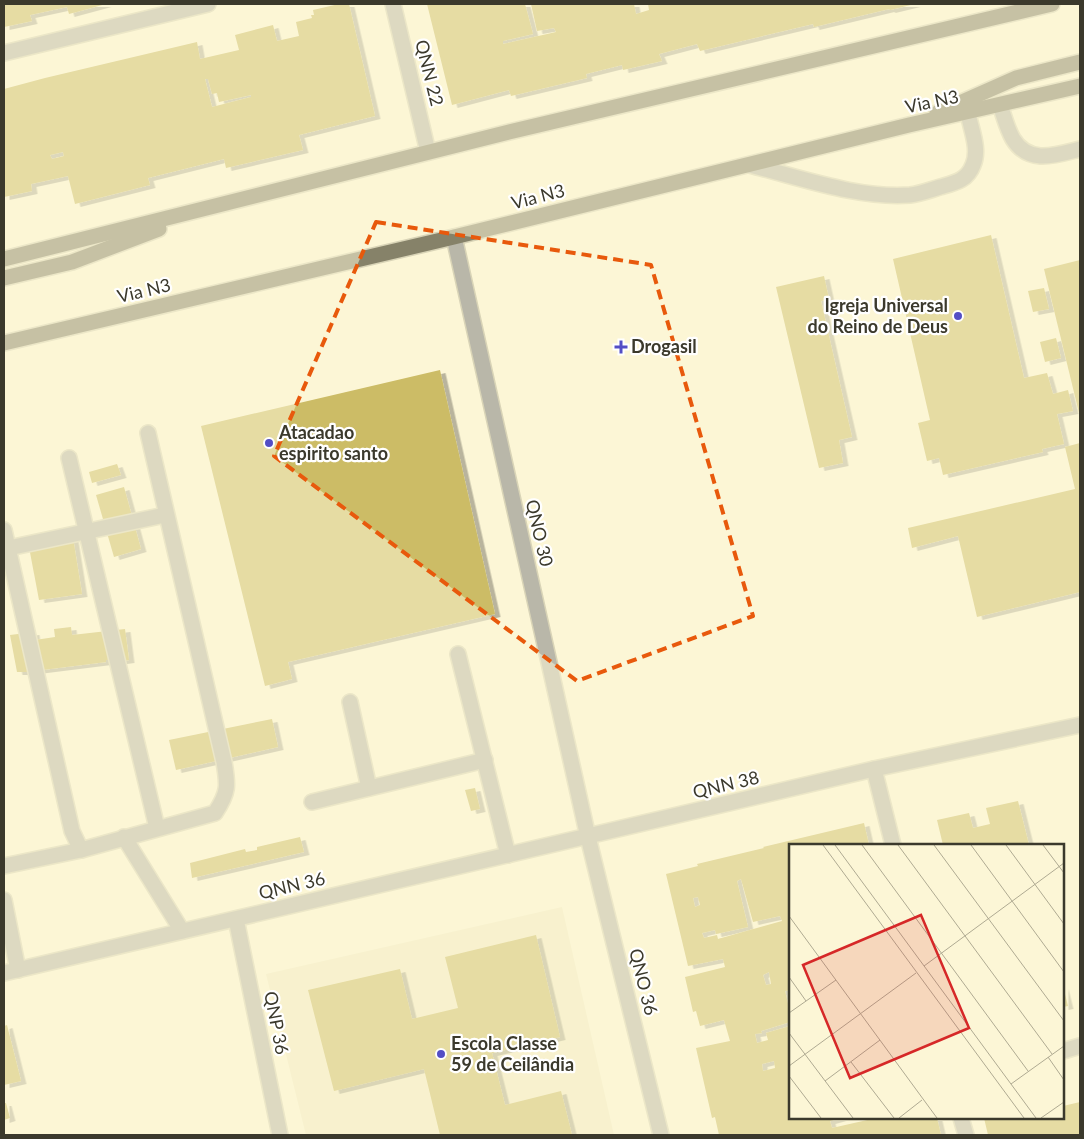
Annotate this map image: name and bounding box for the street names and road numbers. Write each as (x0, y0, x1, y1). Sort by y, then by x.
street label: QNN 22 (411, 37, 449, 108)
street label: Via N3 (903, 85, 961, 117)
street label: Via N3 (509, 179, 567, 213)
street label: Via N3 (115, 273, 173, 307)
street label: QNO 30 (522, 497, 558, 568)
street label: QNN 38 (690, 766, 761, 802)
street label: QNN 36 (256, 867, 327, 903)
street label: QNO 36 (625, 946, 663, 1017)
street label: QNP 36 (260, 989, 294, 1056)

